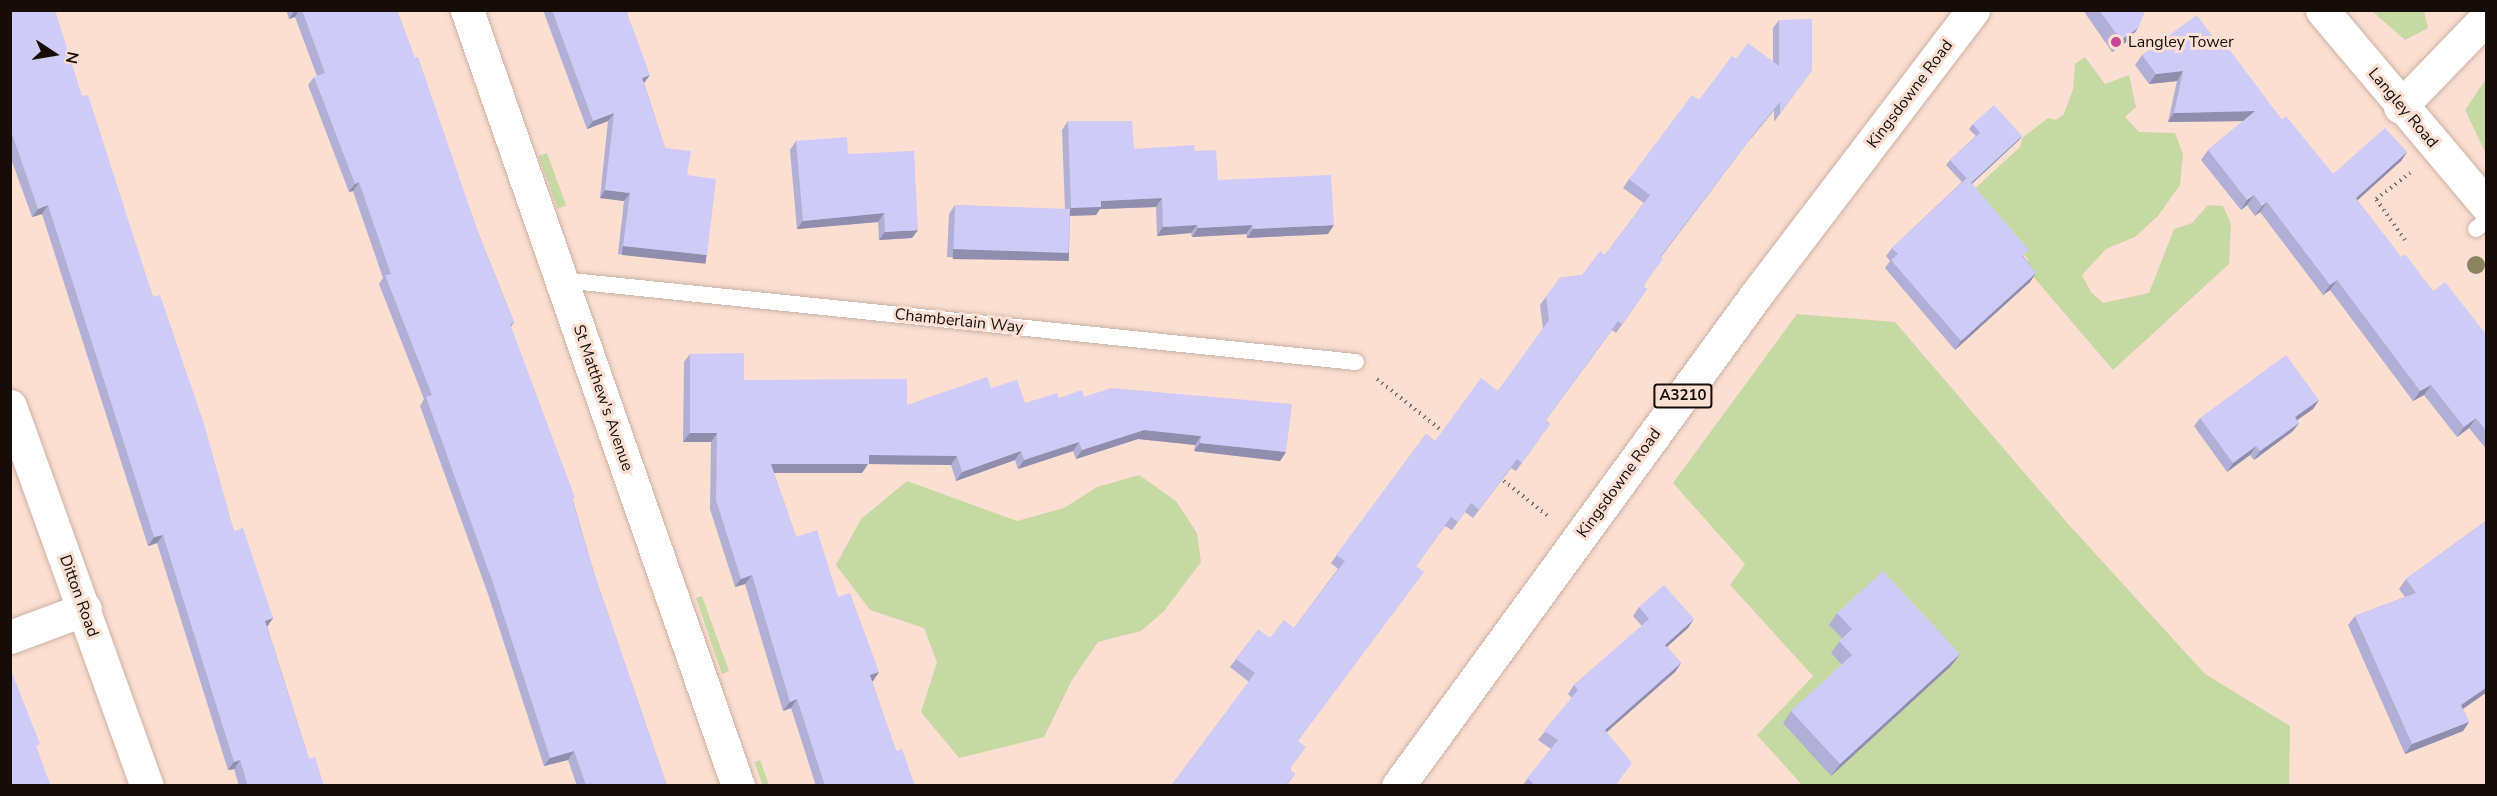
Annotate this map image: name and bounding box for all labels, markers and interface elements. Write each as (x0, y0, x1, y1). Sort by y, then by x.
north arrow (24, 24, 84, 84)
place label: Langley Tower (2128, 32, 2234, 52)
marker: Langley Tower (2109, 35, 2123, 49)
street label: Kingsdowne Road (1863, 36, 1957, 152)
text: N (60, 50, 84, 66)
street label: Langley Road (2364, 64, 2442, 152)
street label: Chamberlain Way (894, 305, 1024, 337)
street label: St Matthew's Avenue (569, 322, 637, 474)
road number: A3210 (1653, 384, 1713, 408)
street label: Kingsdowne Road (1573, 425, 1665, 541)
street label: Ditton Road (55, 552, 103, 640)

